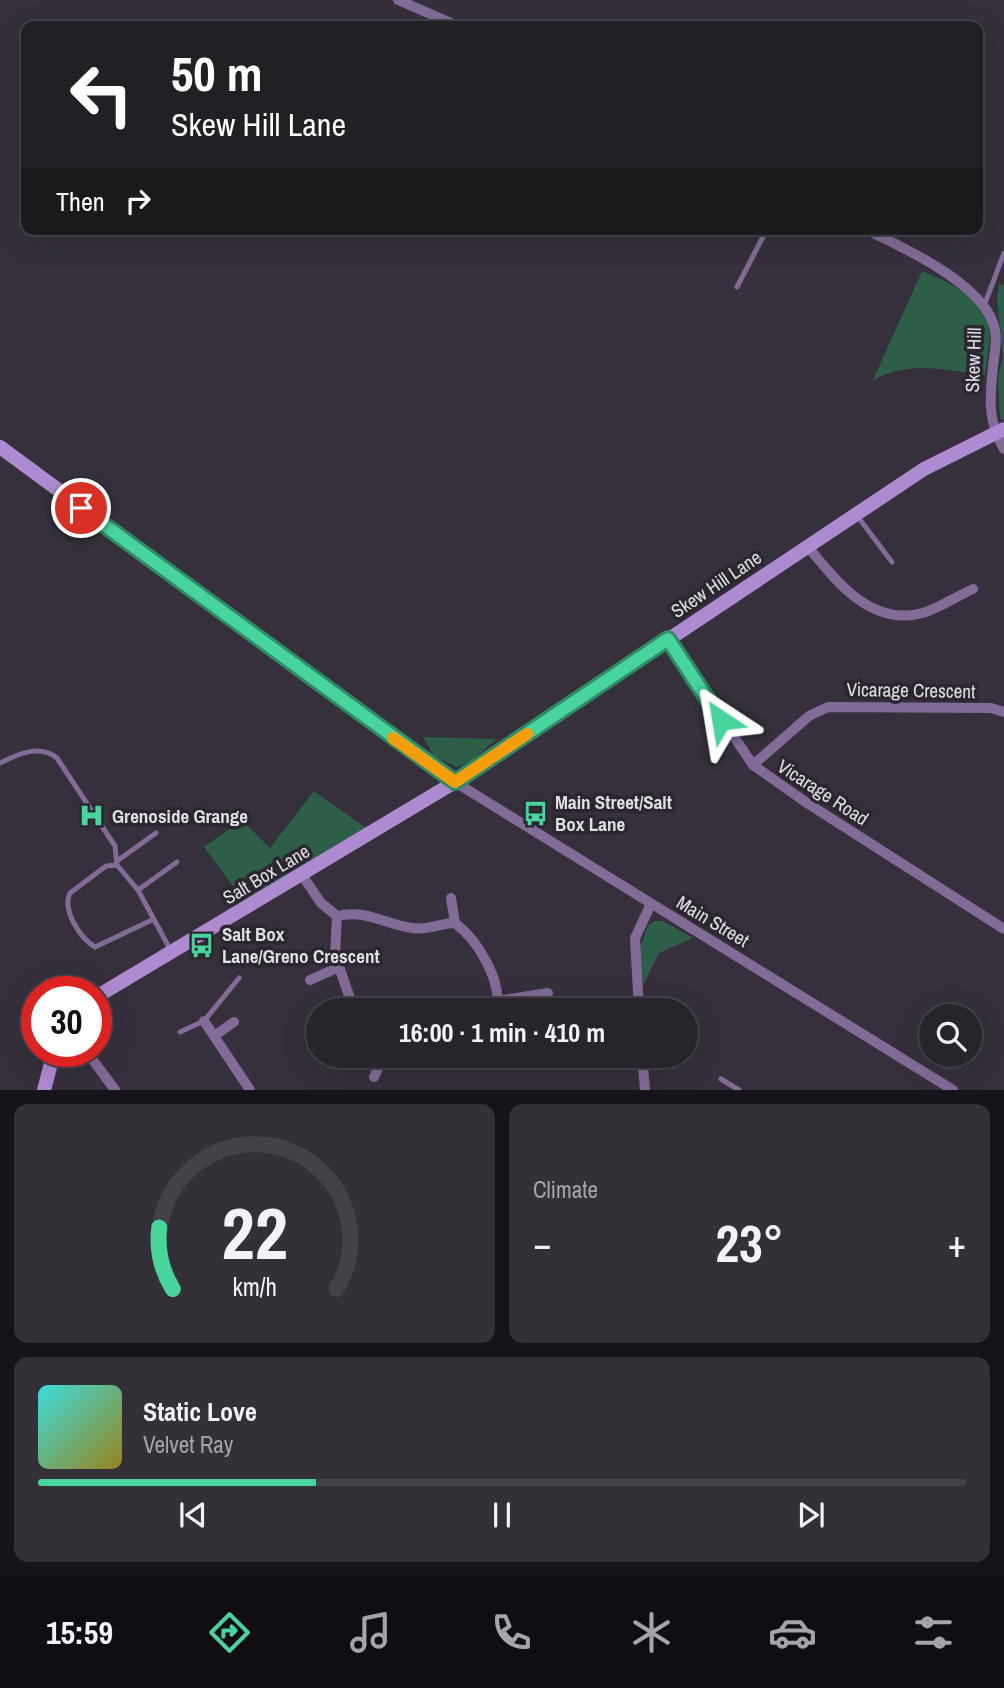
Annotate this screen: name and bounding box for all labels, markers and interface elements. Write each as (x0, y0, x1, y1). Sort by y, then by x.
text: 50 m (171, 40, 263, 106)
icon: left (56, 49, 147, 140)
text: Skew Hill Lane (171, 103, 346, 146)
icon: right (119, 182, 157, 220)
text: Then (56, 184, 105, 219)
street label: Skew Hill (959, 327, 987, 393)
pin (51, 478, 111, 538)
icon: arrive (62, 489, 100, 527)
street label: Skew Hill Lane (666, 544, 766, 624)
street label: Vicarage Crescent (846, 676, 976, 704)
position arrow (684, 683, 758, 757)
street label: Vicarage Road (772, 753, 874, 831)
place label: Main Street/Salt Box Lane (555, 789, 672, 837)
bus stop icon: Main Street/Salt Box Lane (521, 799, 549, 827)
hospital icon: Grenoside Grange (78, 802, 106, 830)
place label: Grenoside Grange (112, 803, 248, 829)
street label: Salt Box Lane (218, 838, 314, 910)
street label: Main Street (672, 889, 755, 953)
place label: Salt Box Lane/Greno Crescent (222, 921, 380, 969)
bus stop icon: Salt Box Lane/Greno Crescent (188, 931, 216, 959)
speed limit sign: 30 (21, 976, 112, 1067)
map controls (919, 1004, 982, 1067)
button: search (919, 1004, 982, 1067)
text: 16:00 · 1 min · 410 m (399, 1015, 605, 1050)
text: Climate (533, 1174, 598, 1205)
text: 22 (221, 1185, 288, 1283)
text: 23° (715, 1208, 784, 1278)
text: − (533, 1218, 551, 1269)
text: + (948, 1218, 966, 1269)
text: km/h (232, 1270, 277, 1304)
text: Static Love (143, 1394, 257, 1429)
text: Velvet Ray (143, 1429, 233, 1460)
icon: previous (174, 1496, 212, 1534)
icon: pause (483, 1496, 521, 1534)
icon: next (792, 1496, 830, 1534)
icon: directions (205, 1608, 254, 1657)
icon: music (346, 1608, 395, 1657)
icon: phone (487, 1608, 536, 1657)
icon: climate (627, 1608, 676, 1657)
icon: car (768, 1608, 817, 1657)
icon: filters (909, 1608, 958, 1657)
text: 15:59 (46, 1611, 113, 1654)

